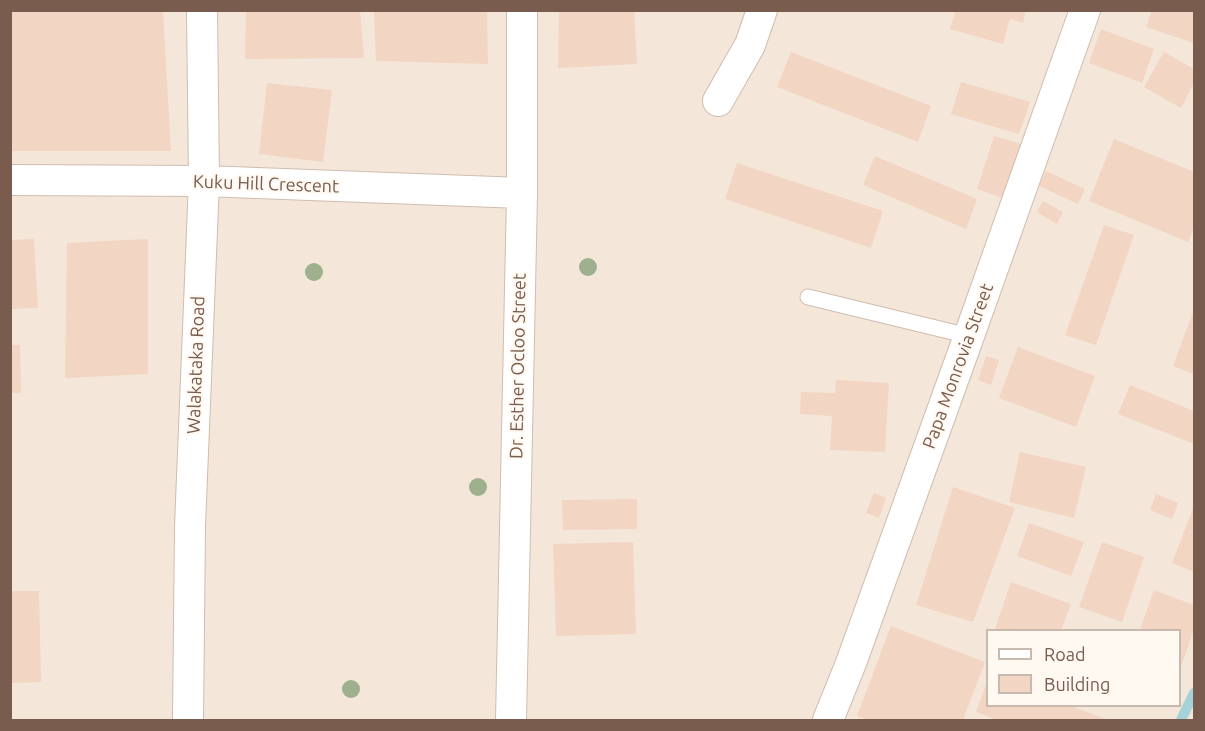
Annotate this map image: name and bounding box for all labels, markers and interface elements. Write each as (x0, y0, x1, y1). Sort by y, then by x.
street label: Kuku Hill Crescent (193, 171, 339, 197)
street label: Dr. Esther Ocloo Street (506, 273, 530, 459)
street label: Papa Monrovia Street (918, 280, 998, 452)
street label: Walakataka Road (183, 296, 209, 434)
legend (986, 629, 1181, 707)
text: Road (1044, 644, 1086, 664)
text: Building (1044, 674, 1110, 694)

